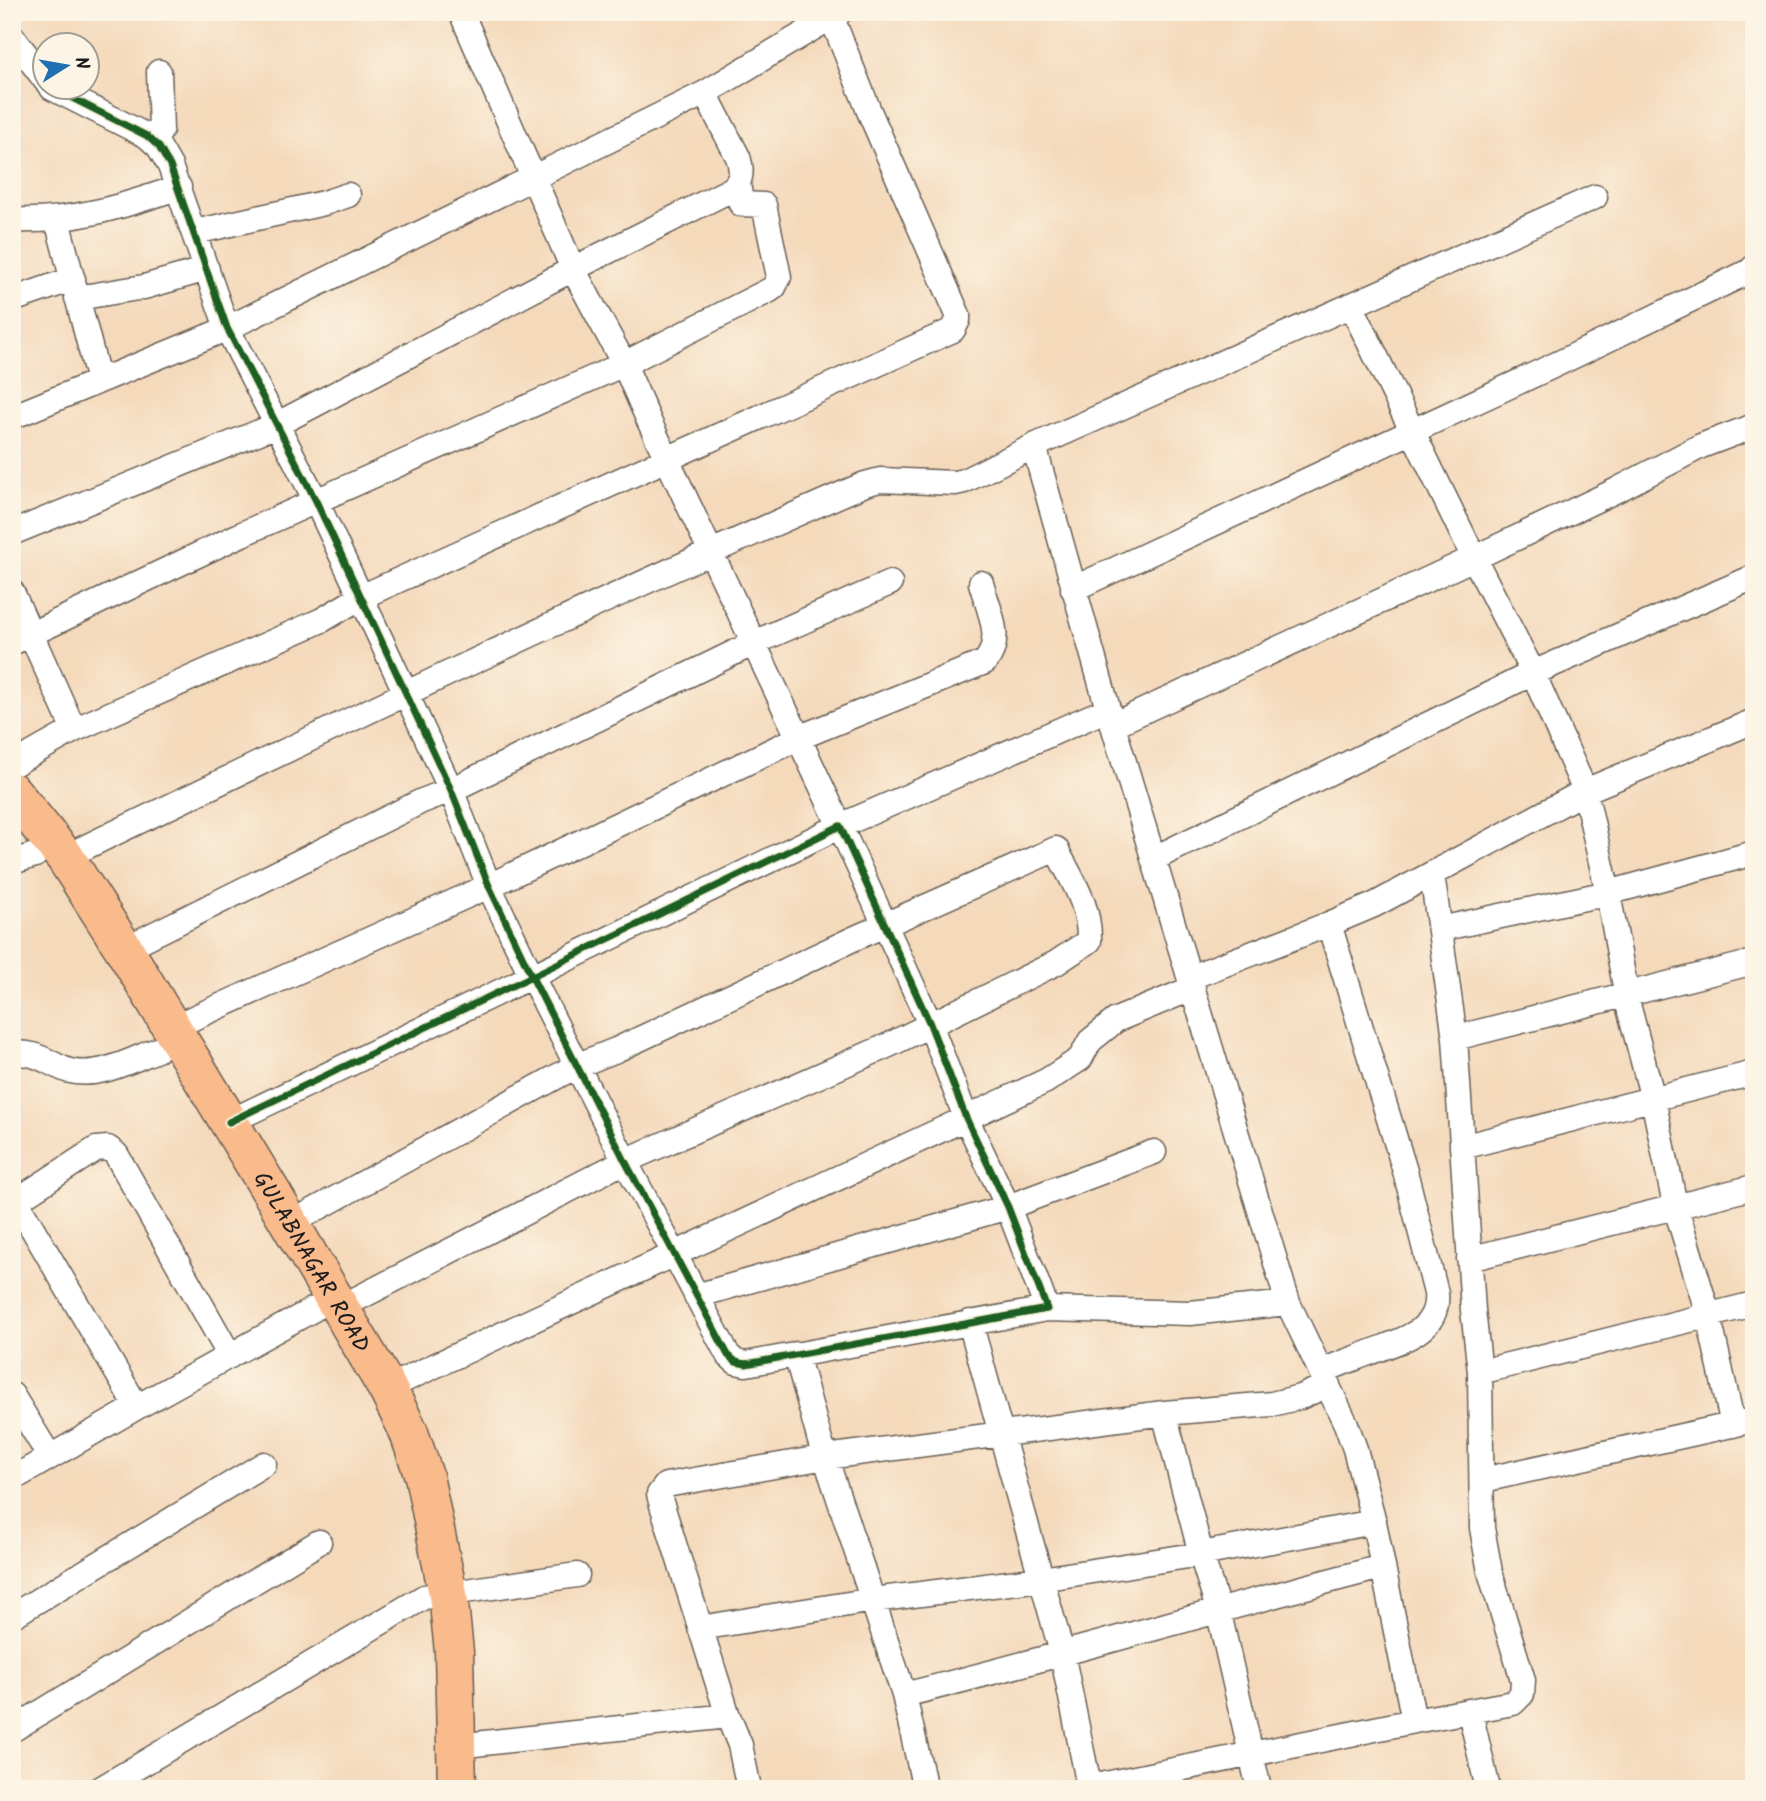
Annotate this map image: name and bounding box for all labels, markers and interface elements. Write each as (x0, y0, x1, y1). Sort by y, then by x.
north arrow (32, 32, 102, 102)
text: N (65, 54, 97, 72)
street label: GULABNAGAR ROAD (243, 1165, 378, 1360)

